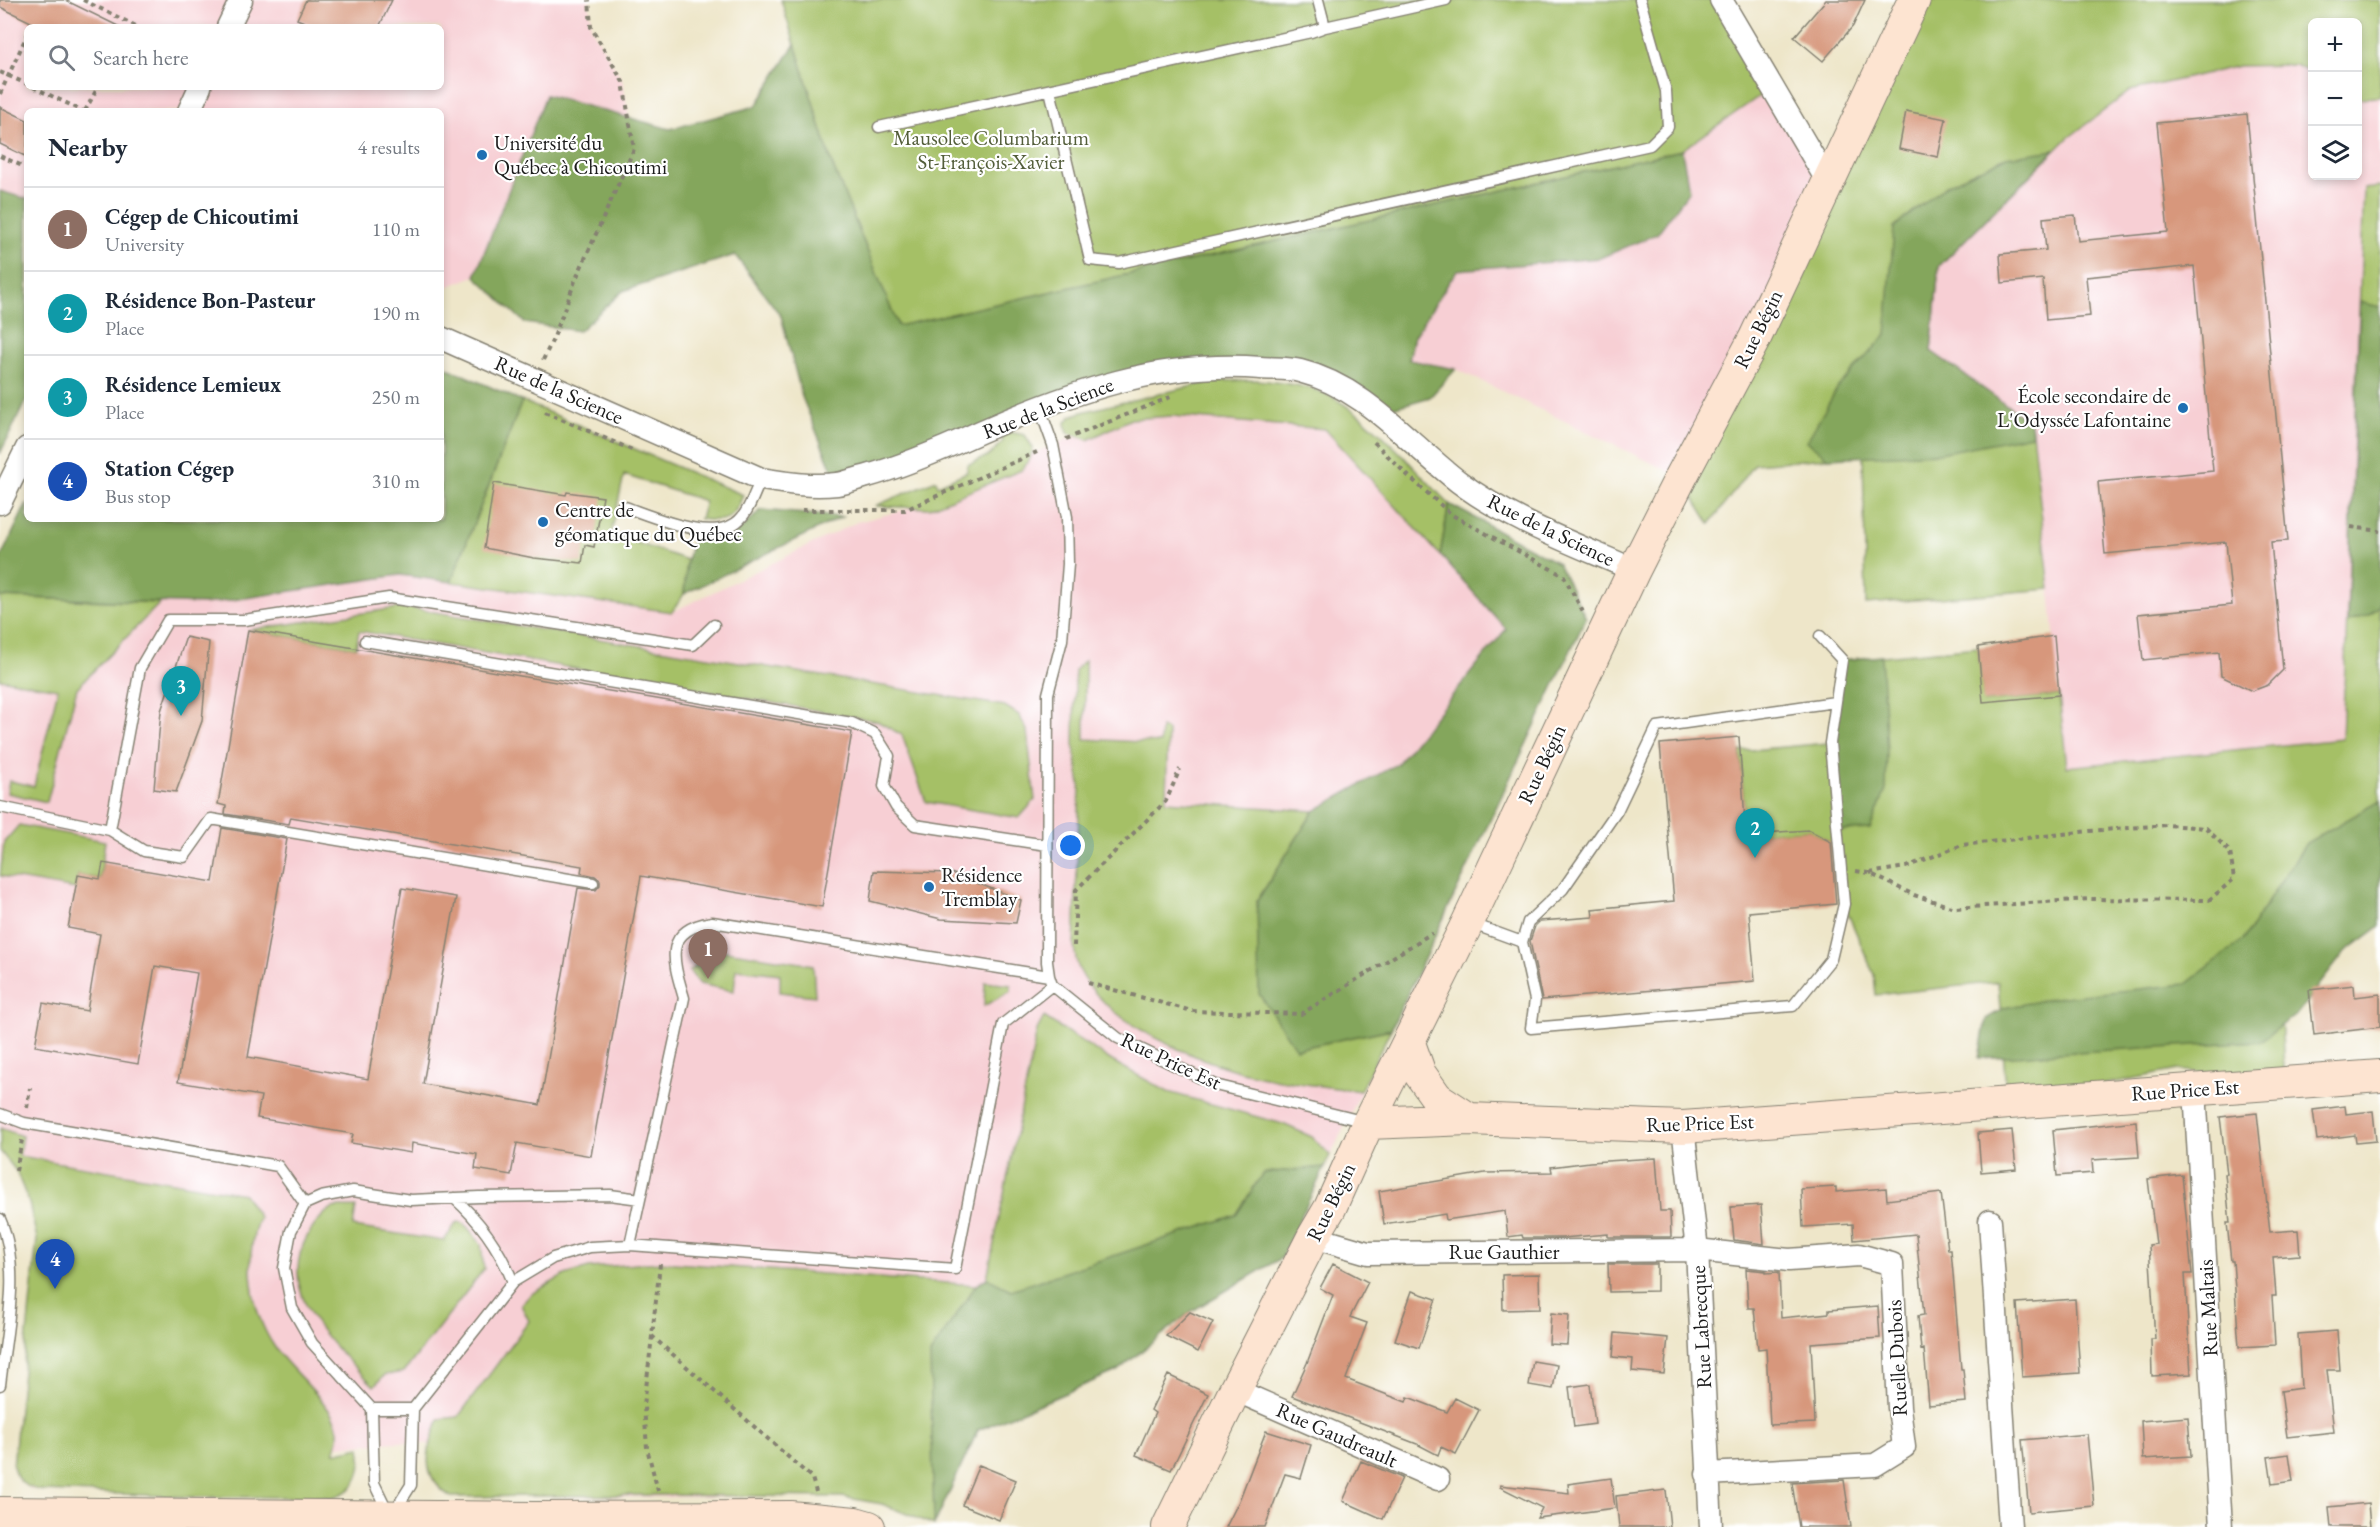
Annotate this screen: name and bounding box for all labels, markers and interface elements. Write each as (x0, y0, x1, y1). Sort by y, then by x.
map controls (2308, 18, 2362, 180)
button: + (2308, 18, 2362, 72)
search box (24, 24, 444, 90)
icon: search (45, 41, 78, 74)
text: Search here (93, 43, 188, 72)
button: − (2308, 72, 2362, 126)
park label: Mausolee Columbarium St-François-Xavier (893, 124, 1089, 175)
button: layers (2308, 126, 2362, 180)
place label: Université du Québec à Chicoutimi (494, 129, 667, 181)
text: Nearby (48, 130, 128, 164)
text: 4 results (357, 134, 420, 160)
marker: Université du Québec à Chicoutimi (475, 148, 489, 162)
text: Cégep de Chicoutimi (105, 202, 299, 231)
text: 1 (62, 216, 73, 242)
text: 110 m (372, 216, 420, 242)
text: University (105, 231, 184, 257)
street label: Rue Bégin (1727, 285, 1788, 373)
text: Résidence Bon-Pasteur (105, 286, 315, 315)
text: 2 (62, 300, 73, 326)
text: 190 m (372, 300, 420, 326)
text: Place (105, 315, 144, 341)
street label: Rue de la Science (491, 349, 628, 430)
text: Résidence Lemieux (105, 370, 281, 399)
street label: Rue de la Science (979, 370, 1117, 445)
place label: École secondaire de L'Odyssée Lafontaine (1997, 382, 2171, 433)
text: 3 (62, 384, 73, 410)
text: 250 m (372, 384, 420, 410)
text: Place (105, 399, 144, 425)
marker: École secondaire de L'Odyssée Lafontaine (2176, 401, 2190, 415)
text: Station Cégep (105, 454, 234, 483)
text: 4 (62, 468, 73, 494)
text: 310 m (372, 468, 420, 494)
text: Bus stop (105, 483, 171, 509)
street label: Rue de la Science (1483, 487, 1619, 572)
place label: Centre de géomatique du Québec (555, 496, 742, 548)
marker: Centre de géomatique du Québec (536, 515, 550, 529)
pin: 3 (162, 666, 201, 716)
street label: Rue Bégin (1511, 720, 1572, 808)
pin: 2 (1736, 808, 1774, 858)
your location (1056, 831, 1085, 860)
place label: Résidence Tremblay (941, 861, 1022, 912)
marker: Résidence Tremblay (922, 880, 936, 894)
pin: 1 (688, 930, 728, 979)
street label: Rue Price Est (1117, 1026, 1226, 1096)
street label: Rue Price Est (2130, 1072, 2240, 1107)
street label: Rue Price Est (1646, 1107, 1755, 1138)
street label: Rue Bégin (1300, 1158, 1361, 1246)
street label: Rue Gauthier (1449, 1238, 1559, 1265)
pin: 4 (36, 1240, 74, 1289)
street label: Rue Maltais (2191, 1259, 2224, 1357)
street label: Rue Labrecque (1684, 1265, 1717, 1389)
street label: Ruelle Dubois (1880, 1299, 1913, 1417)
street label: Rue Gaudreault (1272, 1396, 1402, 1473)

